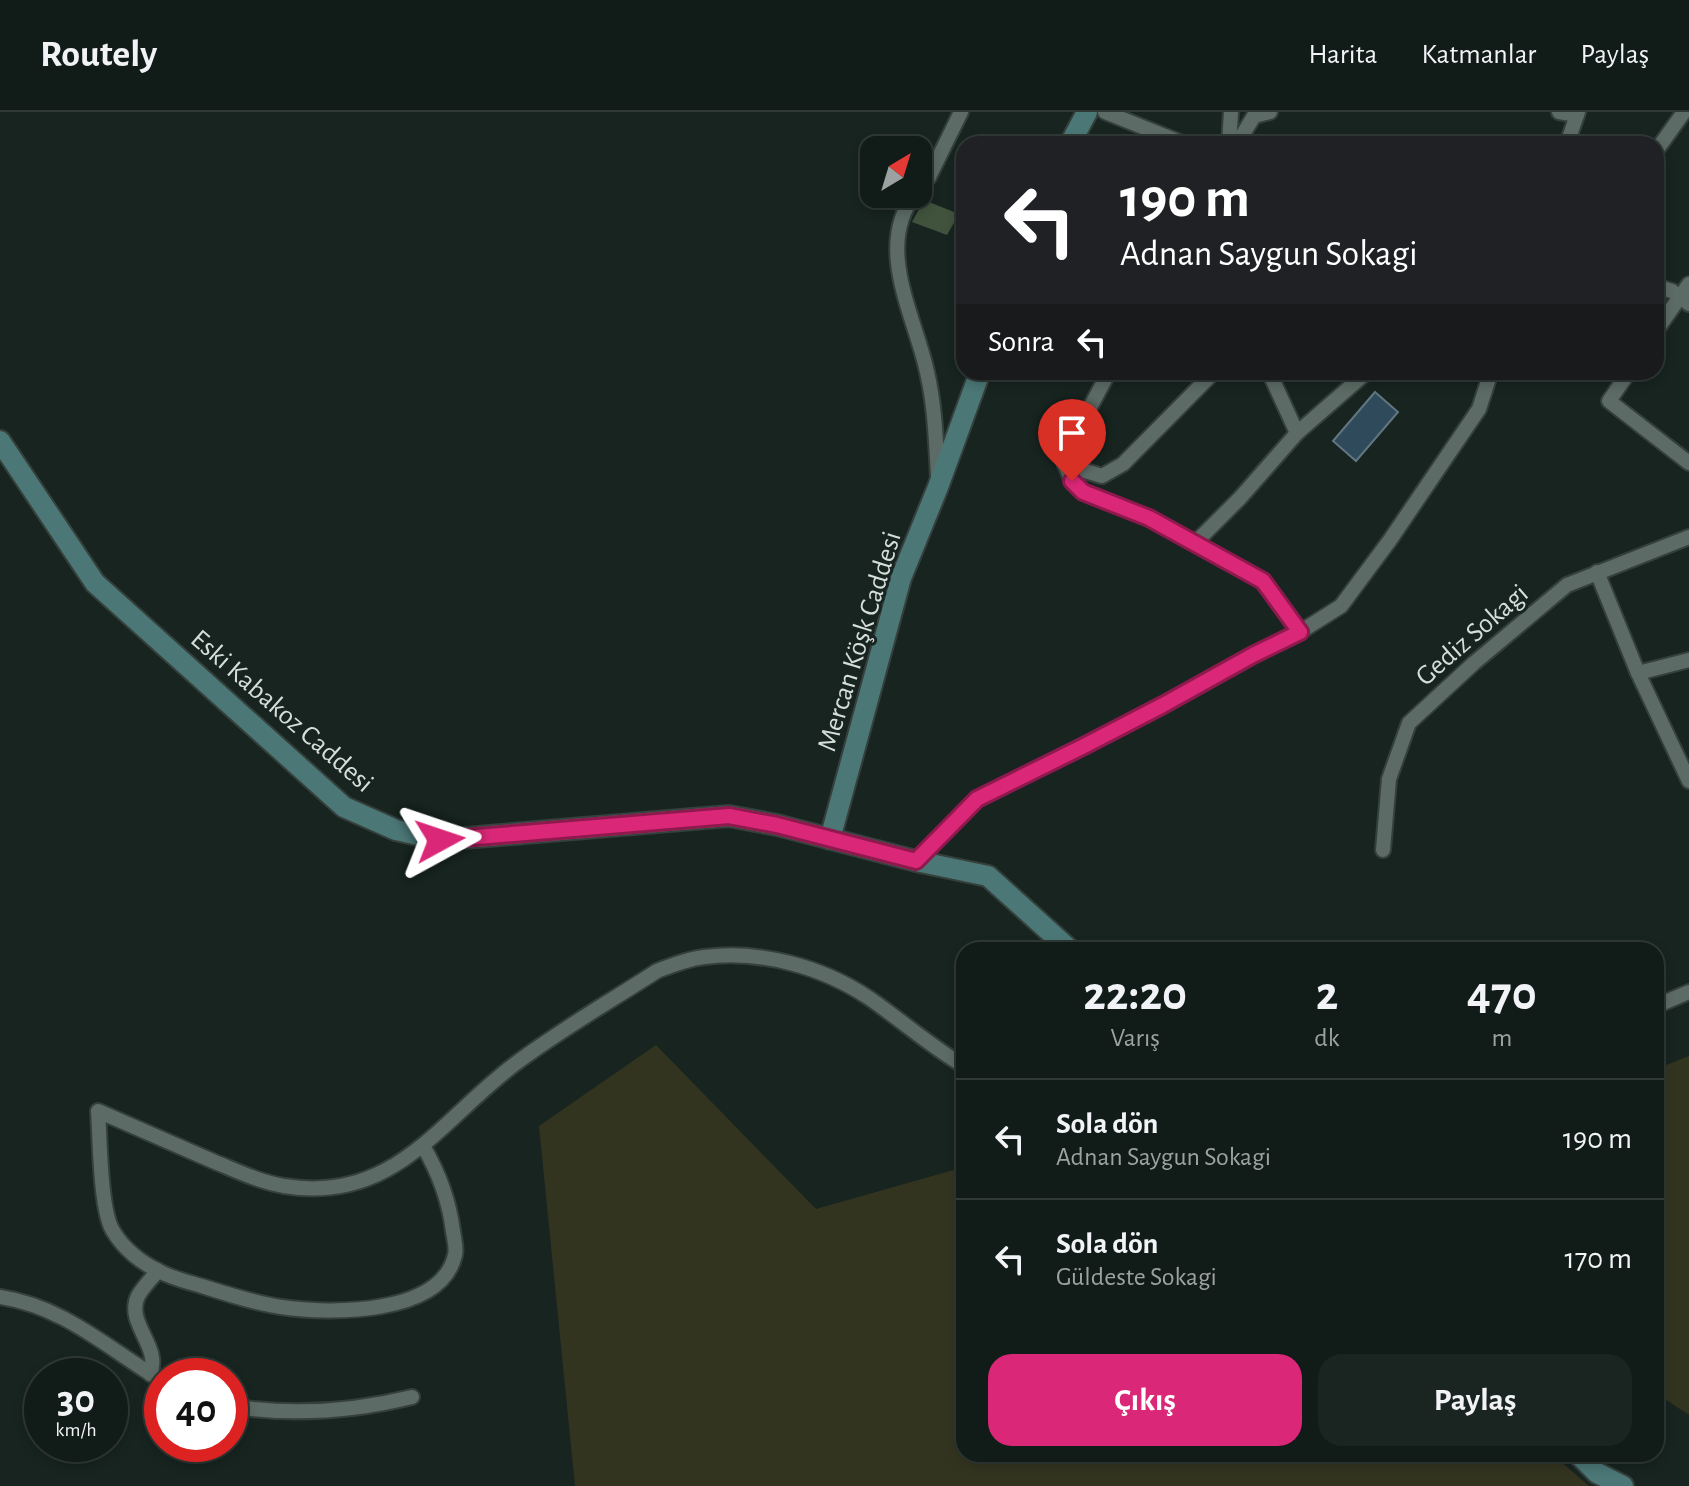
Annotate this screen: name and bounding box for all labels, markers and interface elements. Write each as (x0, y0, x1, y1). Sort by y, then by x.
text: Routely (40, 36, 157, 74)
text: Harita (1308, 41, 1377, 69)
text: Katmanlar (1421, 41, 1536, 69)
text: Paylaş (1580, 41, 1649, 69)
north arrow (860, 136, 932, 208)
map controls (860, 136, 932, 208)
icon: left (988, 168, 1092, 272)
text: 190 m (1120, 171, 1250, 227)
text: Adnan Saygun Sokagi (1120, 236, 1418, 272)
icon: left (1070, 320, 1114, 364)
text: Sonra (988, 327, 1054, 357)
pin (1038, 399, 1106, 481)
icon: arrive (1050, 411, 1094, 455)
street label: Mercan Köşk Caddesi (813, 528, 907, 755)
street label: Gediz Sokagi (1411, 579, 1534, 692)
street label: Eski Kabakoz Caddesi (185, 625, 378, 798)
position arrow (398, 798, 482, 882)
text: 22:20 (1083, 971, 1187, 1019)
text: 2 (1316, 971, 1338, 1019)
text: 470 (1467, 971, 1537, 1019)
text: Varış (1110, 1025, 1160, 1051)
text: dk (1314, 1025, 1340, 1051)
text: m (1491, 1025, 1512, 1051)
text: Sola dön (1056, 1109, 1158, 1139)
icon: left (988, 1117, 1032, 1161)
text: 190 m (1563, 1124, 1632, 1154)
text: Adnan Saygun Sokagi (1056, 1144, 1271, 1170)
text: Sola dön (1056, 1229, 1158, 1259)
icon: left (988, 1237, 1032, 1281)
text: 170 m (1564, 1244, 1632, 1274)
text: Güldeste Sokagi (1056, 1264, 1217, 1290)
button: Çıkış (988, 1354, 1302, 1446)
button: Paylaş (1318, 1354, 1632, 1446)
speed limit sign: 40 (144, 1358, 248, 1462)
text: 30 (57, 1380, 95, 1420)
text: km/h (55, 1420, 97, 1440)

